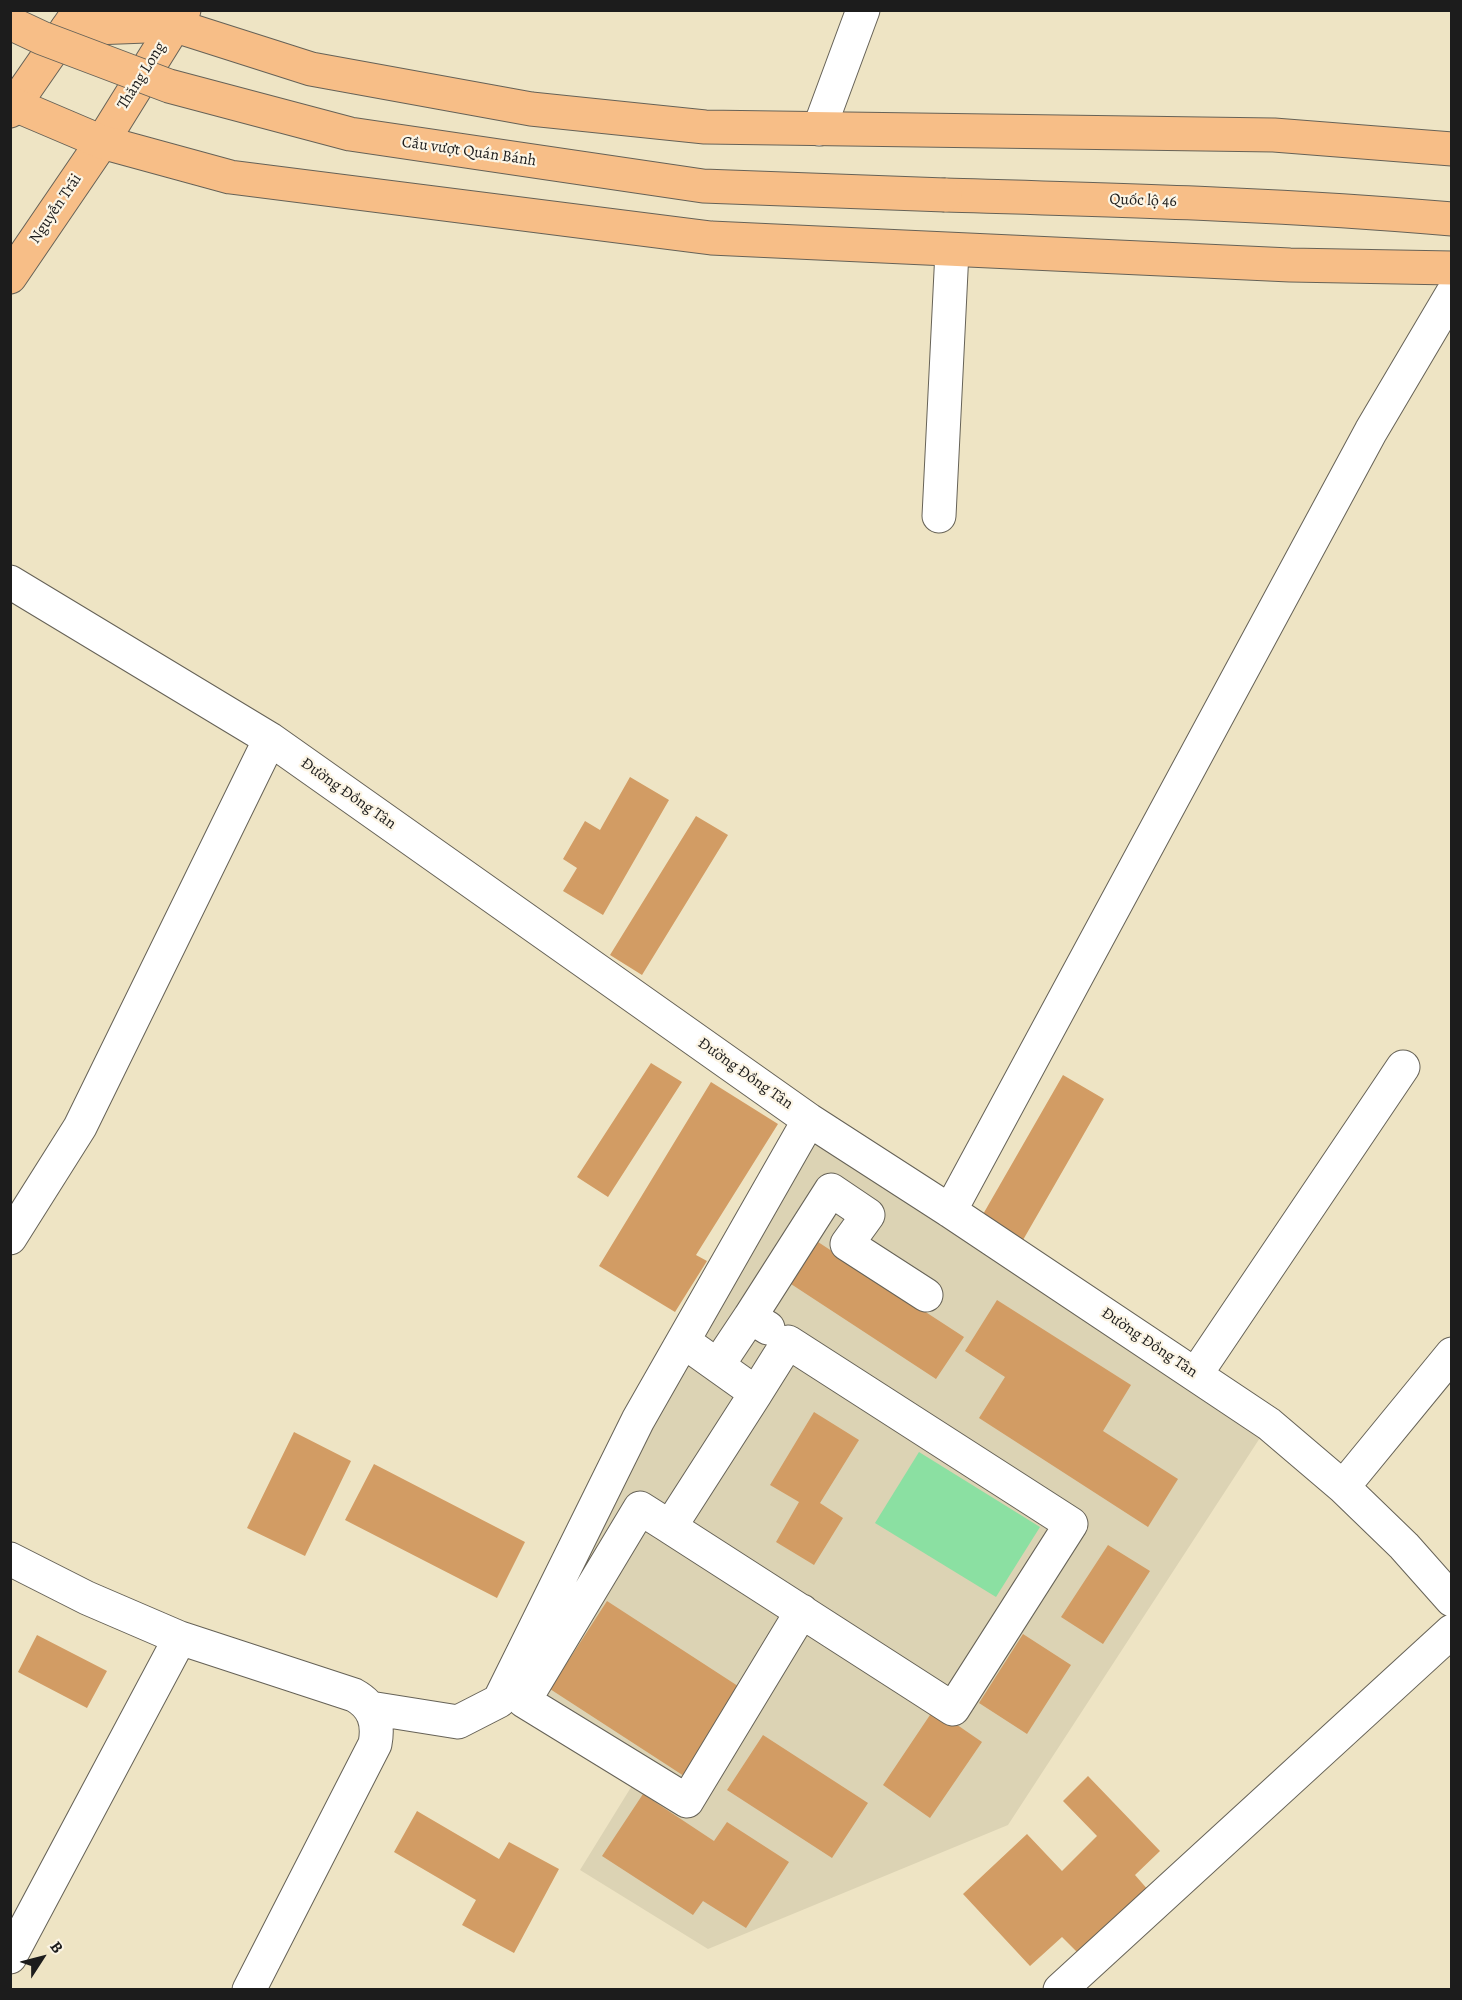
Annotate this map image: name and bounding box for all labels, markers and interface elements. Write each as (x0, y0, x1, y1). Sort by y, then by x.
street label: Thăng Long (114, 39, 170, 113)
street label: Cầu vượt Quán Bánh (401, 133, 537, 171)
street label: Nguyễn Trãi (26, 170, 86, 248)
street label: Quốc lộ 46 (1109, 190, 1177, 212)
street label: Đường Đồng Tân (297, 754, 399, 834)
street label: Đường Đồng Tân (694, 1034, 796, 1114)
street label: Đường Đồng Tân (1097, 1304, 1201, 1382)
north arrow (12, 1928, 72, 1988)
text: B (45, 1937, 68, 1958)

